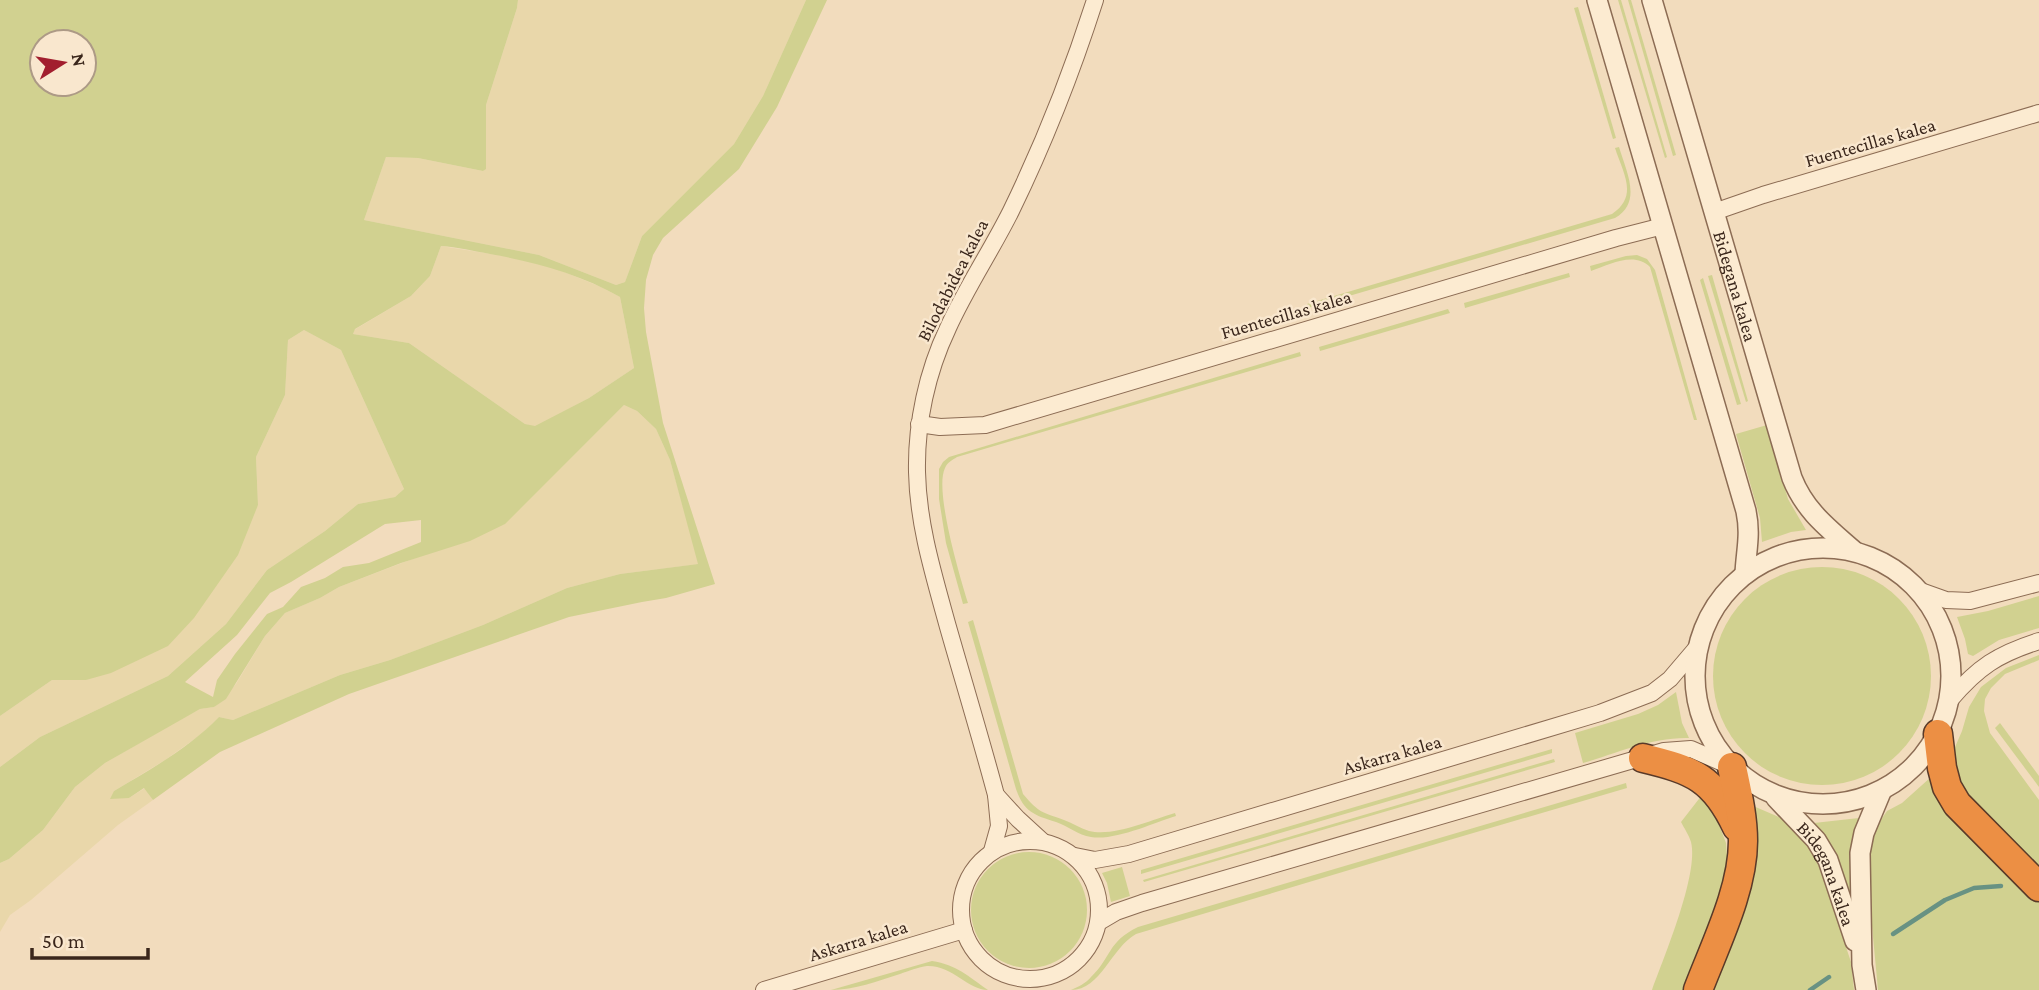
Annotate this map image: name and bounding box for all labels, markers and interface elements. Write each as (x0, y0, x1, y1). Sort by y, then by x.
north arrow (28, 28, 98, 98)
text: N (68, 51, 91, 68)
street label: Fuentecillas kalea (1802, 114, 1938, 171)
street label: Bilodabidea kalea (913, 216, 992, 345)
street label: Bidegana kalea (1709, 228, 1761, 344)
street label: Fuentecillas kalea (1218, 286, 1354, 343)
street label: Askarra kalea (1340, 730, 1444, 779)
street label: Bidegana kalea (1793, 817, 1859, 929)
scale bar (32, 916, 147, 960)
street label: Askarra kalea (807, 916, 910, 965)
text: 50 m (42, 929, 85, 953)

